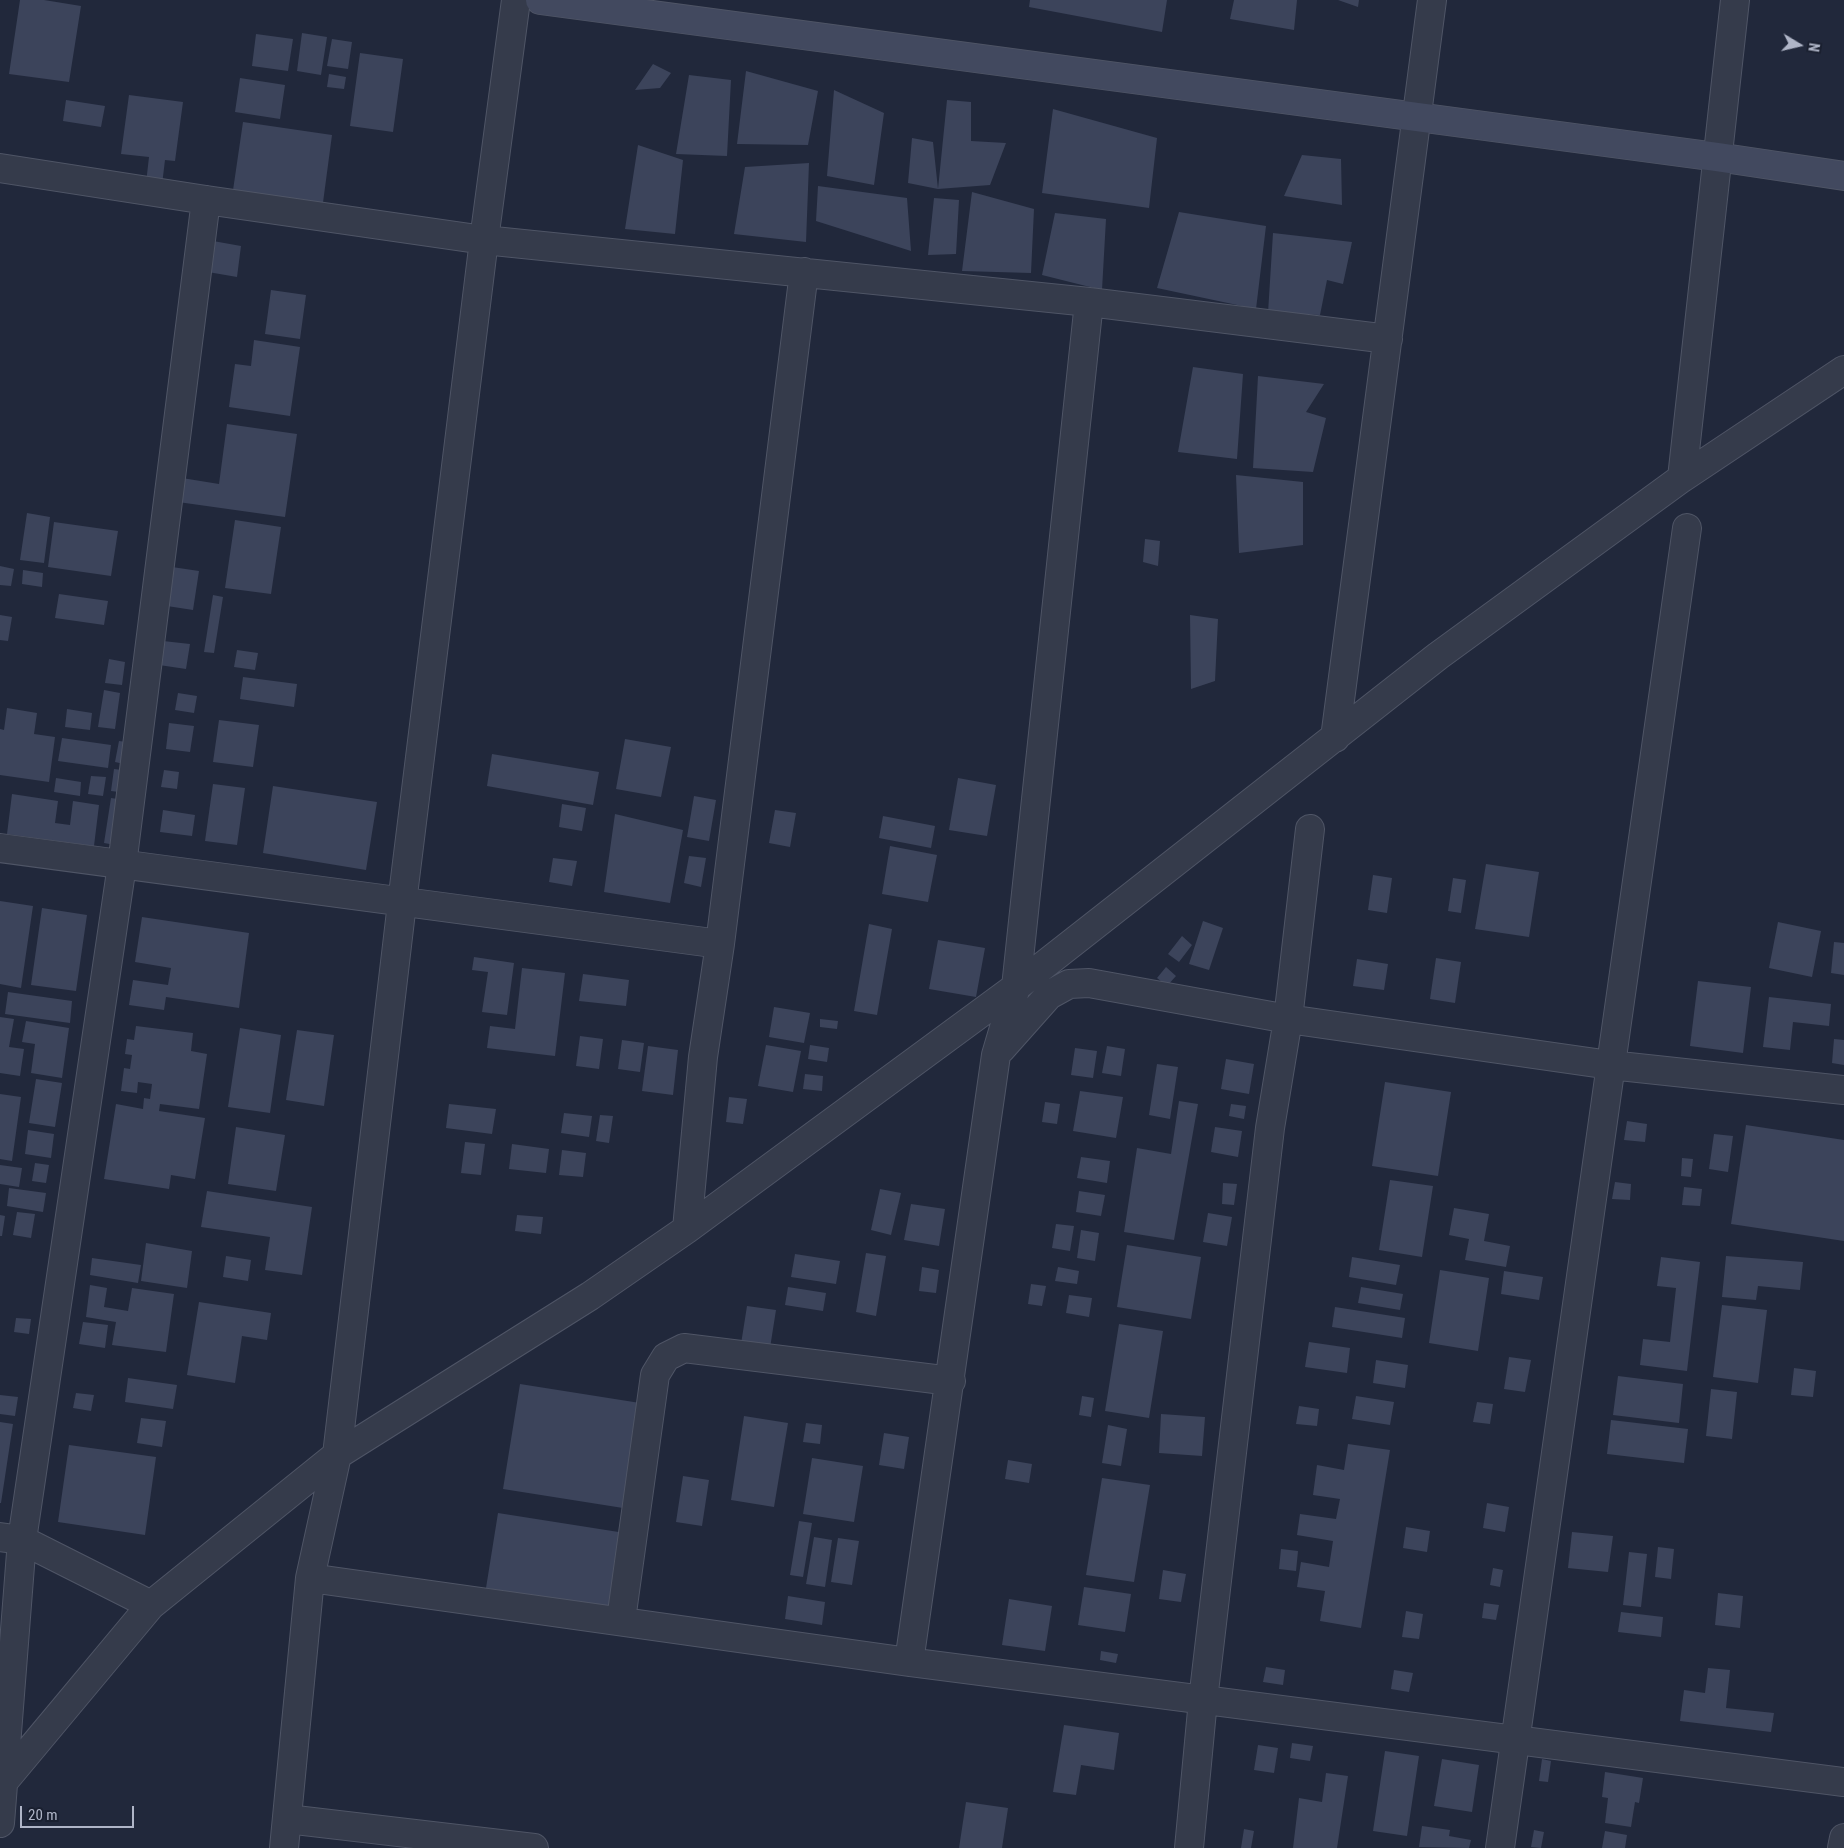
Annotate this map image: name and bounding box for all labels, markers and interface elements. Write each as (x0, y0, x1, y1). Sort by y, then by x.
north arrow (1774, 20, 1824, 70)
text: N (1805, 42, 1822, 53)
scale bar (22, 1796, 136, 1828)
text: 20 m (28, 1806, 58, 1824)

